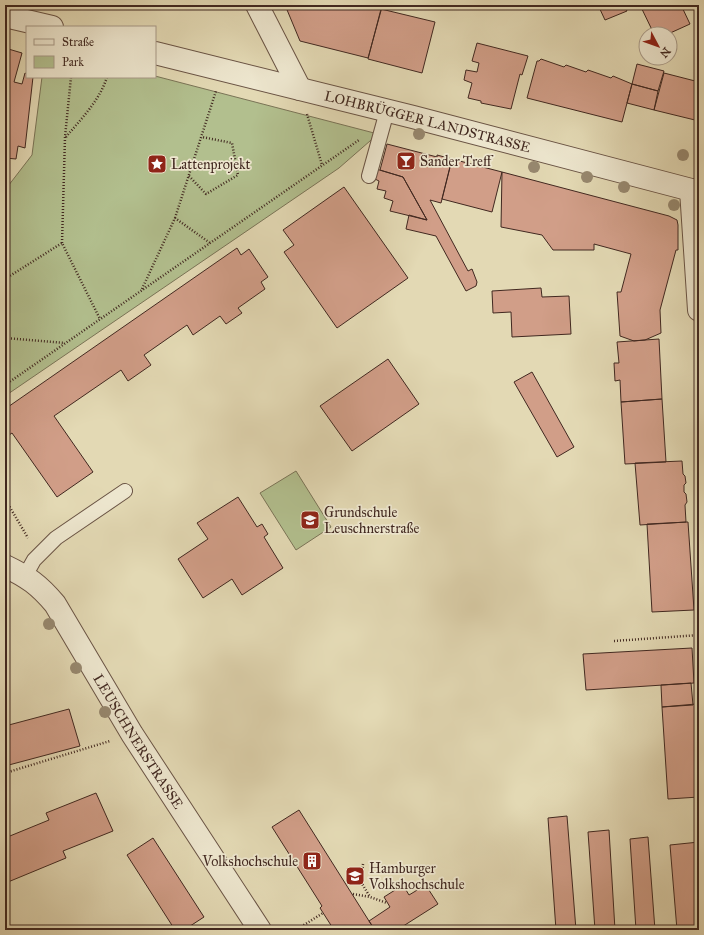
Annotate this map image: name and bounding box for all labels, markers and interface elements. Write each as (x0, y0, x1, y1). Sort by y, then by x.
legend (26, 26, 156, 78)
north arrow (638, 26, 678, 66)
text: Straße (62, 35, 94, 49)
text: N (657, 44, 673, 61)
text: Park (62, 55, 84, 69)
street label: LOHBRÜGGER LANDSTRASSE (323, 87, 532, 156)
bar icon: Sander Treff (395, 150, 417, 172)
place icon: Lattenprojekt (146, 153, 168, 175)
place label: Sander Treff (420, 153, 494, 170)
place label: Lattenprojekt (171, 156, 251, 173)
place label: Grundschule Leuschnerstraße (324, 504, 420, 537)
school or university icon: Grundschule Leuschnerstraße (299, 509, 321, 531)
street label: LEUSCHNERSTRASSE (90, 671, 187, 812)
building icon: Volkshochschule (301, 850, 323, 872)
place label: Volkshochschule (201, 853, 298, 870)
place label: Hamburger Volkshochschule (368, 860, 465, 893)
school or university icon: Hamburger Volkshochschule (344, 865, 366, 887)

